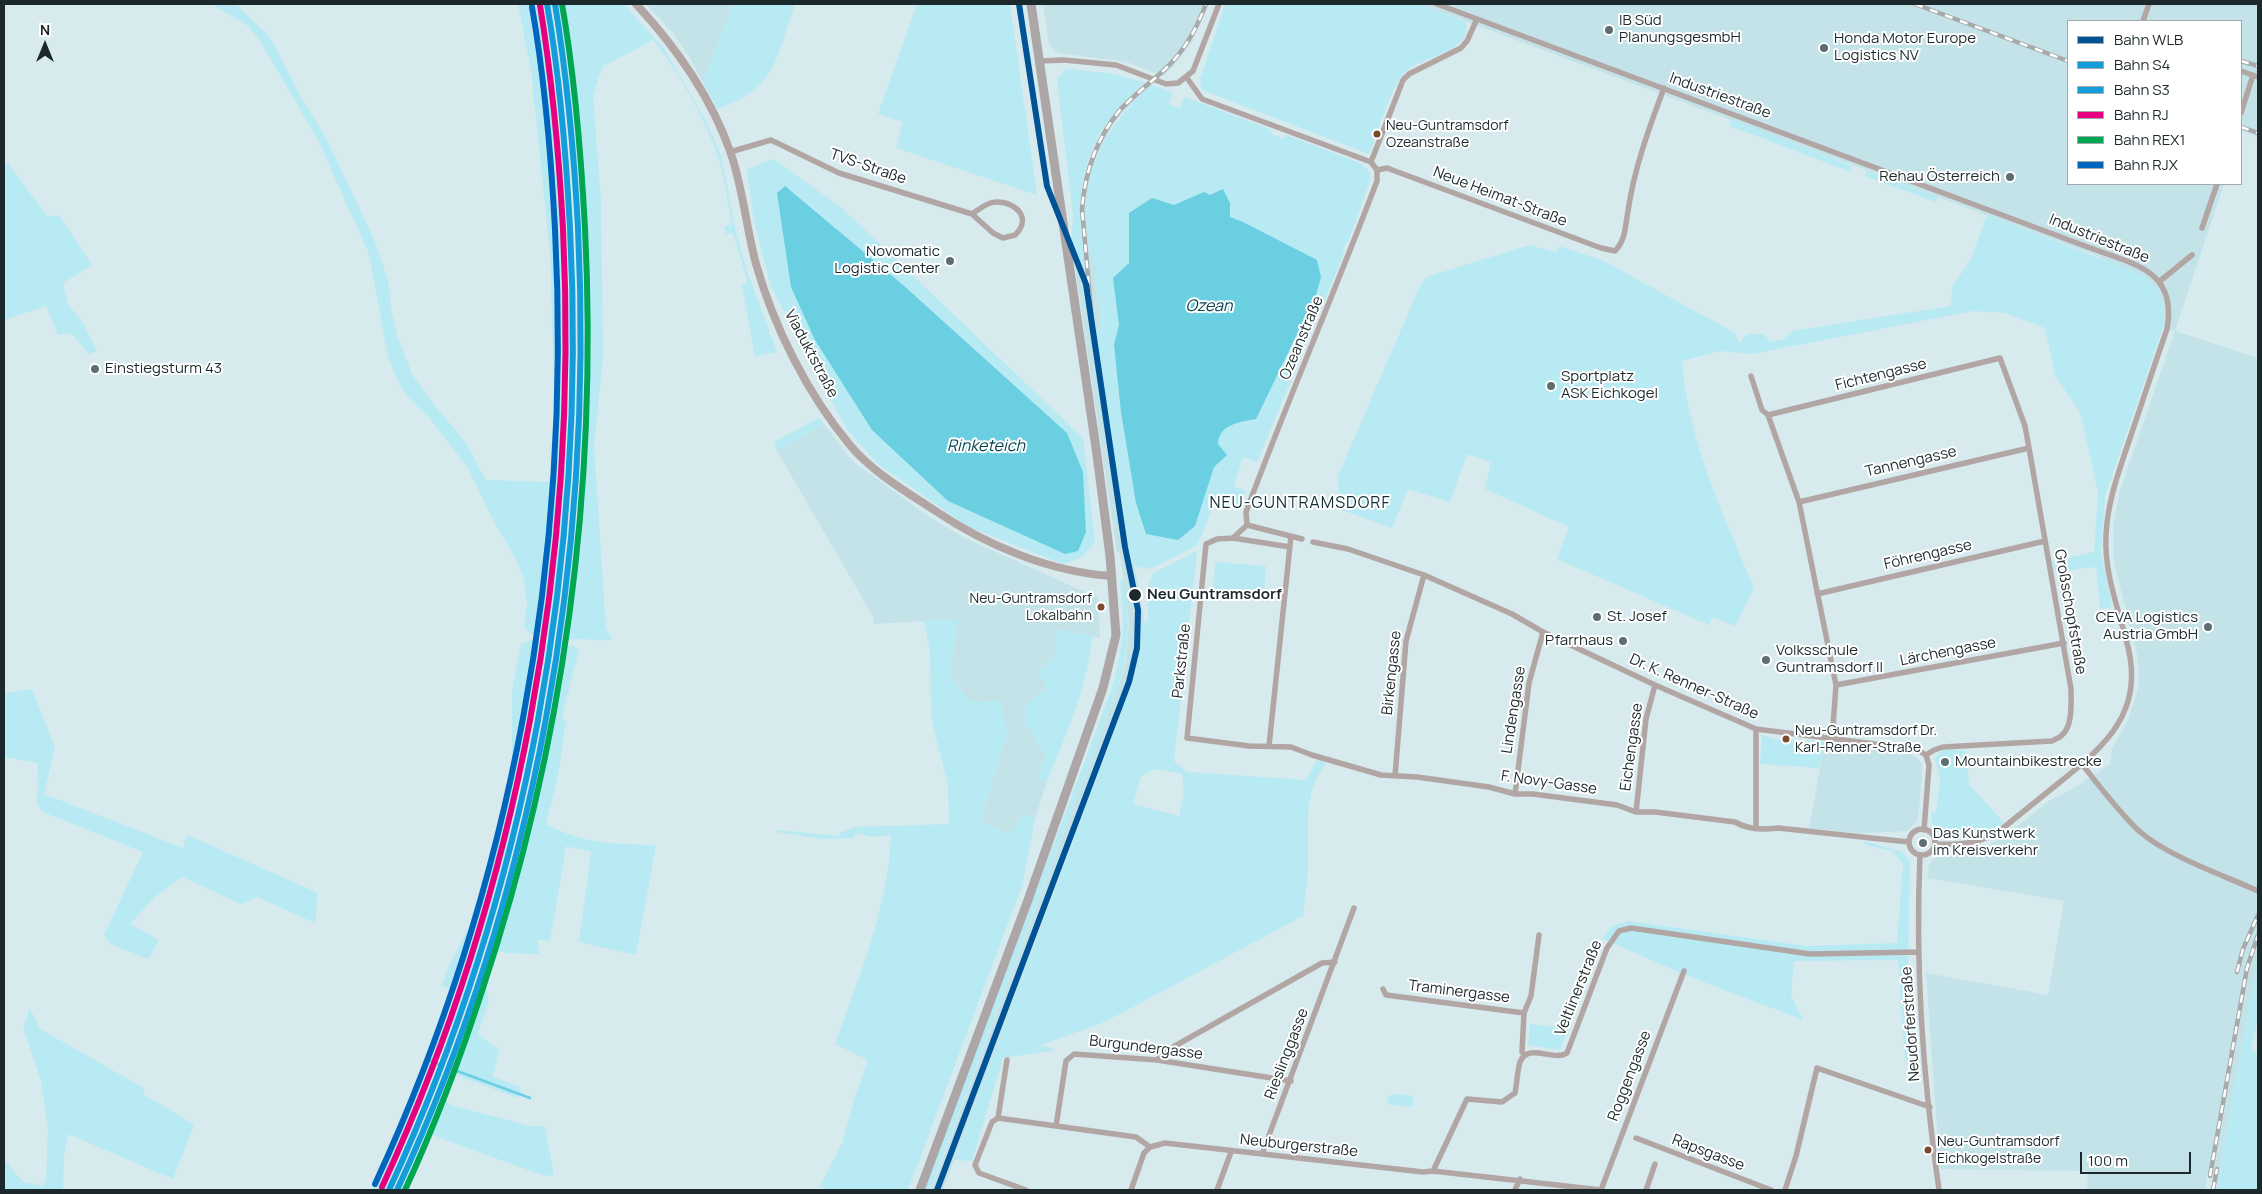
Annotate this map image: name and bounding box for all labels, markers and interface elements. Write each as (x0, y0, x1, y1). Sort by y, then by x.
place label: IB Süd PlanungsgesmbH (1619, 12, 1741, 47)
north arrow (20, 20, 70, 70)
text: N (40, 20, 50, 39)
legend (2067, 20, 2242, 185)
marker: IB Süd PlanungsgesmbH (1603, 24, 1615, 36)
text: Bahn WLB (2114, 29, 2183, 50)
place label: Honda Motor Europe Logistics NV (1834, 30, 1976, 65)
marker: Honda Motor Europe Logistics NV (1818, 42, 1830, 54)
text: Bahn S4 (2114, 54, 2170, 75)
street label: Industriestraße (1667, 69, 1773, 123)
text: Bahn S3 (2114, 79, 2170, 100)
text: Bahn RJ (2114, 104, 2169, 125)
place label: Neu-Guntramsdorf Ozeanstraße (1386, 118, 1508, 150)
marker: Neu-Guntramsdorf Ozeanstraße (1372, 129, 1382, 139)
text: Bahn REX1 (2114, 129, 2185, 150)
street label: TVS-Straße (827, 146, 909, 188)
text: Bahn RJX (2114, 154, 2178, 175)
street label: Neue Heimat-Straße (1430, 163, 1570, 231)
place label: Rehau Österreich (1879, 168, 2000, 186)
marker: Rehau Österreich (2004, 171, 2016, 183)
street label: Industriestraße (2046, 211, 2152, 267)
place label: Novomatic Logistic Center (834, 243, 940, 278)
marker: Novomatic Logistic Center (944, 255, 956, 267)
street label: Ozeanstraße (1276, 293, 1328, 383)
water label: Ozean (1186, 297, 1232, 317)
street label: Viaduktstraße (780, 307, 842, 401)
street label: Fichtengasse (1834, 355, 1928, 395)
place label: Einstiegsturm 43 (105, 360, 222, 378)
marker: Einstiegsturm 43 (89, 363, 101, 375)
place label: Sportplatz ASK Eichkogel (1561, 368, 1658, 403)
marker: Sportplatz ASK Eichkogel (1545, 380, 1557, 392)
water label: Rinketeich (947, 437, 1025, 457)
street label: Tannengasse (1864, 443, 1958, 481)
district label: NEU-GUNTRAMSDORF (1207, 494, 1393, 514)
street label: Föhrengasse (1882, 536, 1974, 574)
street label: Großschopfstraße (2050, 548, 2090, 676)
place label: Neu Guntramsdorf (1147, 586, 1282, 604)
marker: Neu Guntramsdorf (1127, 587, 1143, 603)
place label: Neu-Guntramsdorf Lokalbahn (970, 591, 1092, 624)
marker: Neu-Guntramsdorf Lokalbahn (1096, 602, 1106, 612)
place label: St. Josef (1607, 608, 1667, 626)
place label: CEVA Logistics Austria GmbH (2096, 609, 2198, 644)
marker: St. Josef (1591, 611, 1603, 623)
marker: CEVA Logistics Austria GmbH (2202, 621, 2214, 633)
street label: Parkstraße (1169, 623, 1195, 699)
street label: Birkengasse (1379, 630, 1405, 716)
place label: Pfarrhaus (1545, 632, 1613, 650)
street label: Lärchengasse (1898, 634, 1998, 670)
marker: Pfarrhaus (1617, 635, 1629, 647)
place label: Volksschule Guntramsdorf II (1776, 642, 1883, 677)
street label: Dr. K. Renner-Straße (1627, 650, 1761, 724)
marker: Volksschule Guntramsdorf II (1760, 654, 1772, 666)
street label: Lindengasse (1498, 665, 1530, 755)
street label: Eichengasse (1617, 702, 1647, 792)
place label: Neu-Guntramsdorf Dr. Karl-Renner-Straße (1795, 723, 1937, 756)
marker: Neu-Guntramsdorf Dr. Karl-Renner-Straße (1781, 734, 1791, 744)
place label: Mountainbikestrecke (1955, 753, 2102, 771)
marker: Mountainbikestrecke (1939, 756, 1951, 768)
street label: F. Novy-Gasse (1500, 767, 1598, 799)
place label: Das Kunstwerk im Kreisverkehr (1933, 825, 2038, 860)
marker: Das Kunstwerk im Kreisverkehr (1917, 837, 1929, 849)
street label: Veltlinerstraße (1552, 938, 1606, 1038)
street label: Neudorferstraße (1898, 966, 1924, 1082)
street label: Traminergasse (1407, 977, 1511, 1007)
street label: Rieslinggasse (1261, 1006, 1313, 1102)
street label: Roggengasse (1605, 1028, 1655, 1124)
street label: Burgundergasse (1088, 1032, 1204, 1064)
street label: Neuburgerstraße (1239, 1131, 1359, 1161)
street label: Rapsgasse (1669, 1131, 1747, 1175)
place label: Neu-Guntramsdorf Eichkogelstraße (1937, 1134, 2059, 1166)
scale bar (2082, 1142, 2193, 1174)
marker: Neu-Guntramsdorf Eichkogelstraße (1923, 1145, 1933, 1155)
text: 100 m (2088, 1150, 2128, 1171)

